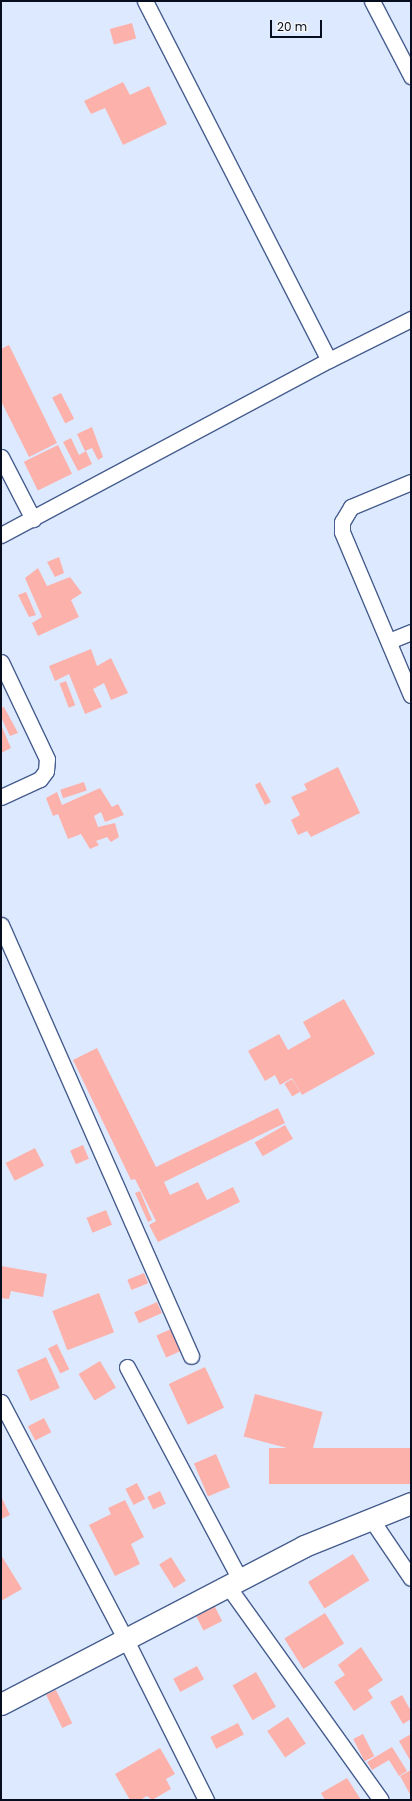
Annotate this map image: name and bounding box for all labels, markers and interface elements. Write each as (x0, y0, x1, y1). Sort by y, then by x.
scale bar (272, 12, 324, 38)
text: 20 m (277, 18, 307, 35)

